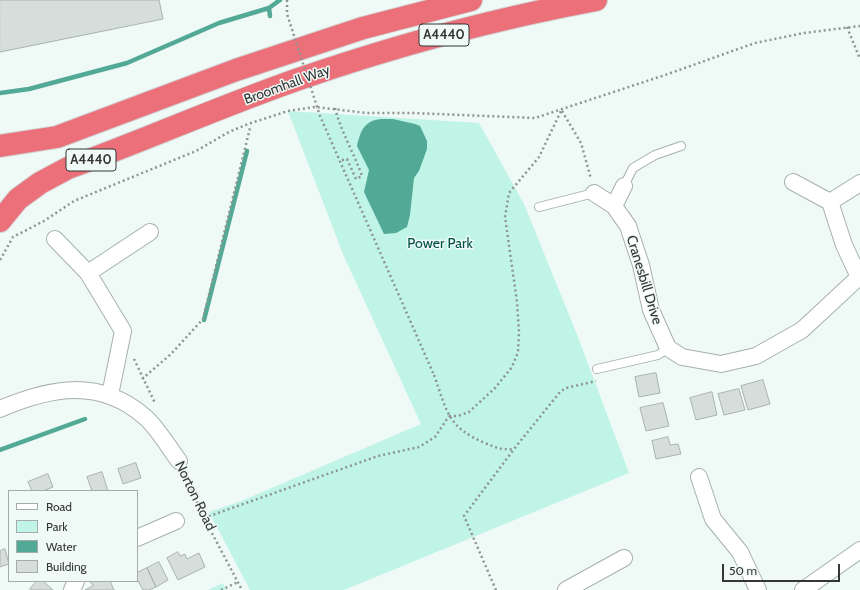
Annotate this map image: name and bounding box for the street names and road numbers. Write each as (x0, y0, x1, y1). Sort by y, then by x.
road number: A4440 (419, 24, 469, 46)
street label: Broomhall Way (242, 62, 332, 108)
road number: A4440 (66, 149, 116, 171)
street label: Cranesbill Drive (622, 233, 666, 327)
street label: Norton Road (171, 458, 219, 534)

